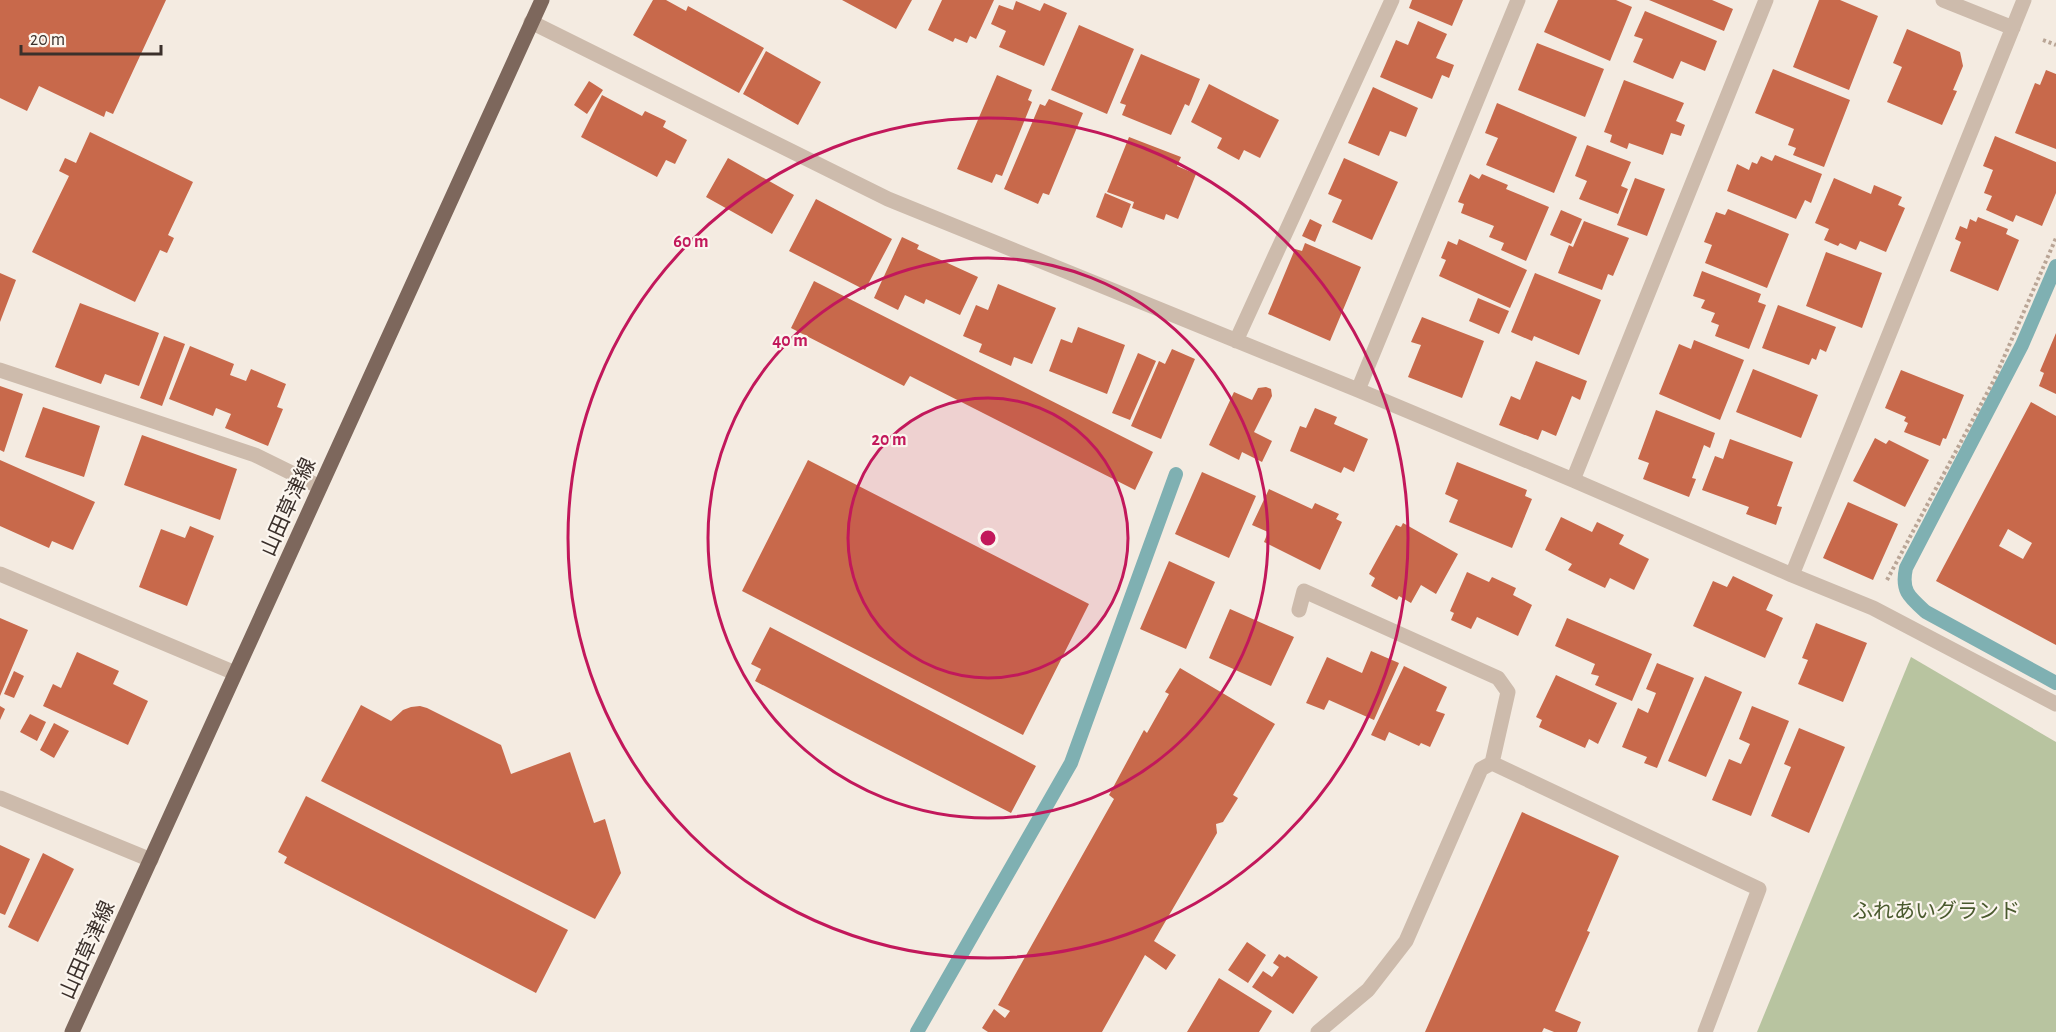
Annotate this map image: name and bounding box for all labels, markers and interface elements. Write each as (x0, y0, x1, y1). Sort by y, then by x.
scale bar (21, 18, 160, 56)
text: 20 m (30, 31, 65, 49)
text: 60 m (673, 233, 709, 251)
text: 40 m (772, 332, 808, 350)
text: 20 m (871, 431, 907, 449)
street label: 山田草津線 (257, 455, 319, 559)
centre of rings (978, 528, 998, 548)
street label: 山田草津線 (56, 898, 118, 1002)
park label: ふれあいグランド (1852, 900, 2020, 922)

